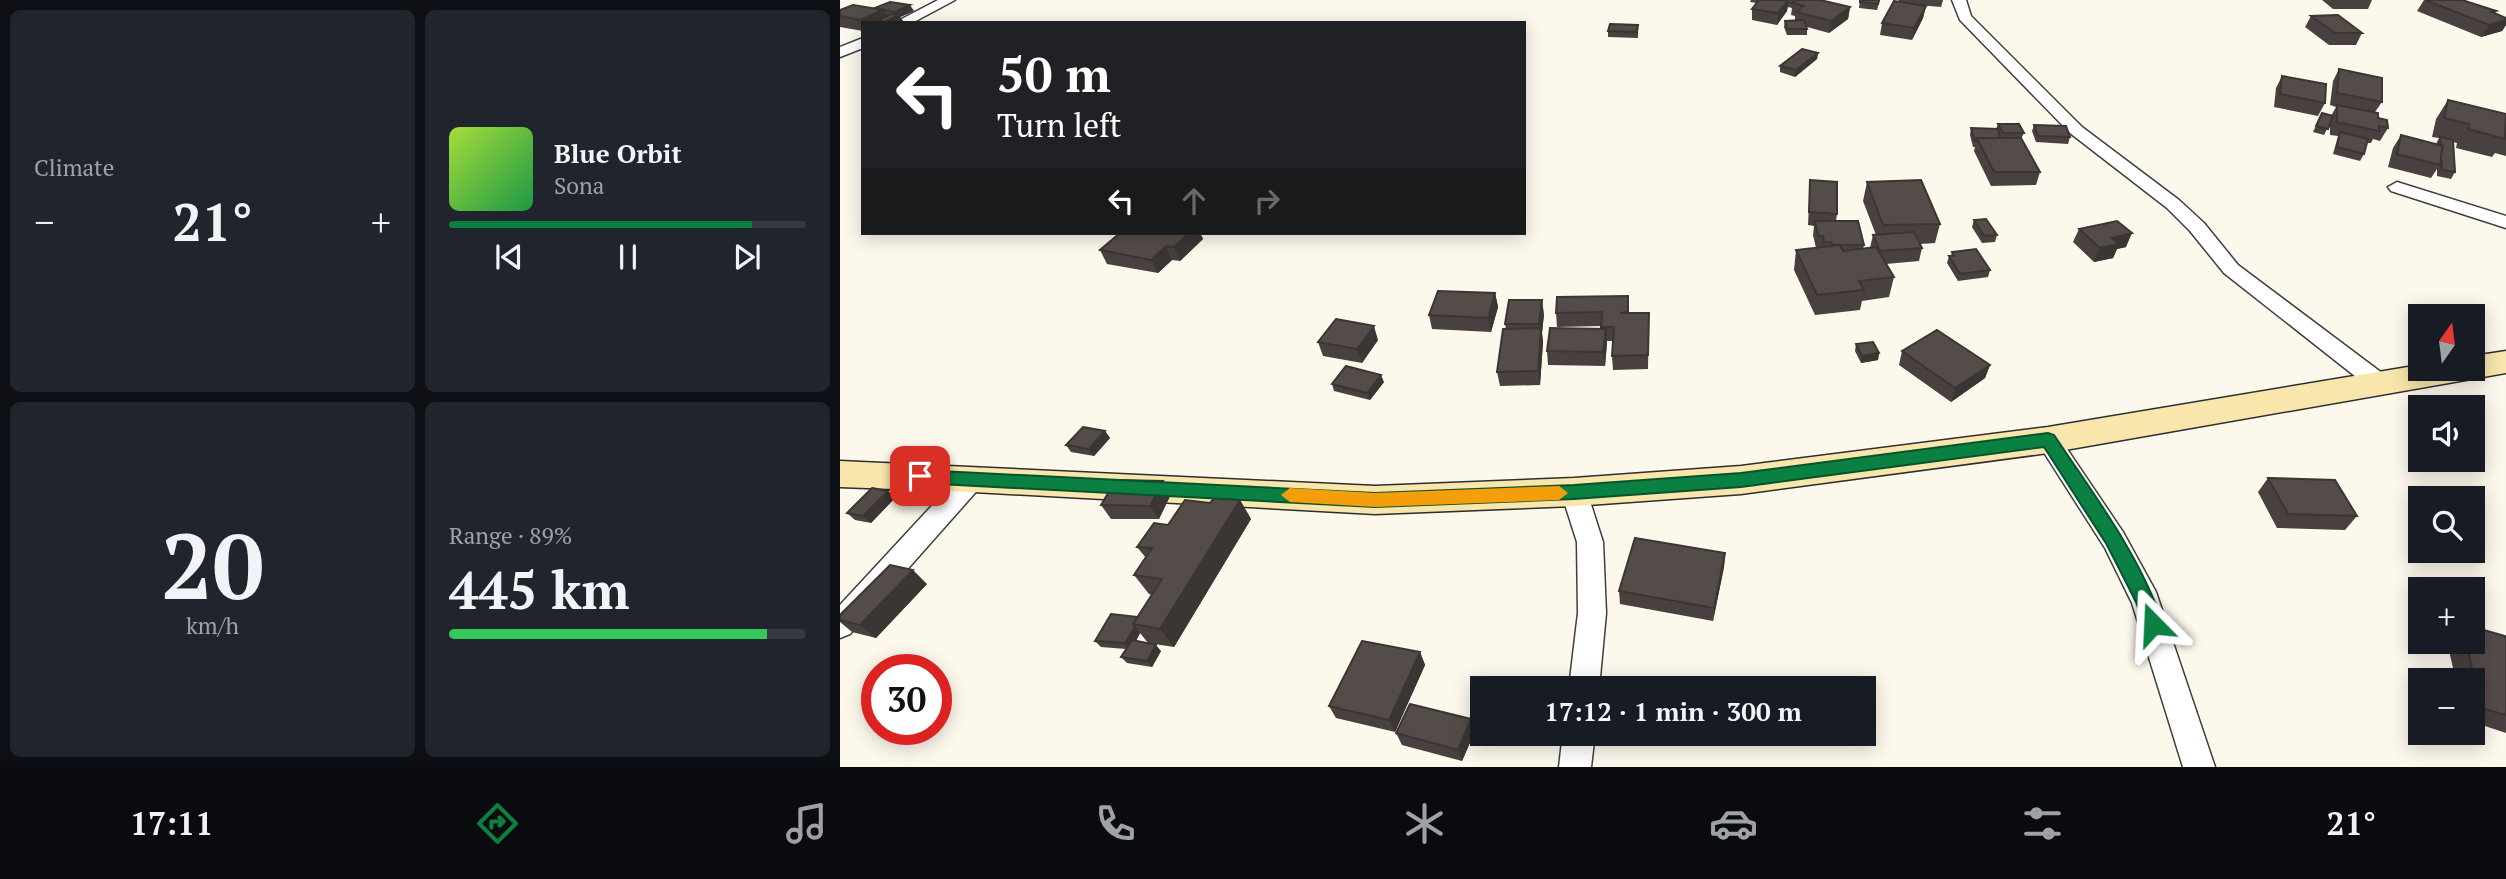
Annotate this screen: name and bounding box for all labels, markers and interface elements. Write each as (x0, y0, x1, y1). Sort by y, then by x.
text: 50 m (997, 41, 1111, 106)
icon: left (882, 49, 973, 140)
text: Turn left (997, 104, 1121, 146)
text: Blue Orbit (554, 136, 682, 170)
text: Climate (34, 152, 114, 183)
text: Sona (554, 170, 604, 201)
icon: left (1102, 182, 1140, 220)
icon: ahead (1175, 182, 1213, 220)
icon: right (1248, 182, 1286, 220)
text: 21° (172, 187, 253, 256)
text: − (34, 197, 54, 247)
text: + (371, 197, 391, 247)
icon: previous (490, 238, 528, 276)
icon: pause (609, 238, 647, 276)
icon: next (728, 238, 766, 276)
north arrow (2408, 304, 2485, 382)
map controls (2408, 304, 2485, 745)
button: sound (2408, 395, 2485, 472)
pin (890, 446, 950, 506)
icon: arrive (901, 457, 939, 495)
button: search (2408, 486, 2485, 563)
text: 20 (161, 504, 264, 625)
text: Range · 89% (449, 520, 572, 551)
text: 445 km (449, 555, 630, 624)
button: + (2408, 577, 2485, 654)
position arrow (2116, 587, 2190, 661)
text: km/h (186, 610, 239, 641)
speed limit sign: 30 (861, 654, 952, 745)
button: − (2408, 668, 2485, 745)
text: 17:12 · 1 min · 300 m (1544, 694, 1802, 728)
icon: directions (473, 799, 522, 848)
icon: music (782, 799, 831, 848)
icon: phone (1091, 799, 1140, 848)
icon: climate (1400, 799, 1449, 848)
icon: car (1709, 799, 1758, 848)
icon: filters (2018, 799, 2067, 848)
text: 17:11 (130, 802, 213, 844)
text: 21° (2327, 802, 2376, 844)

